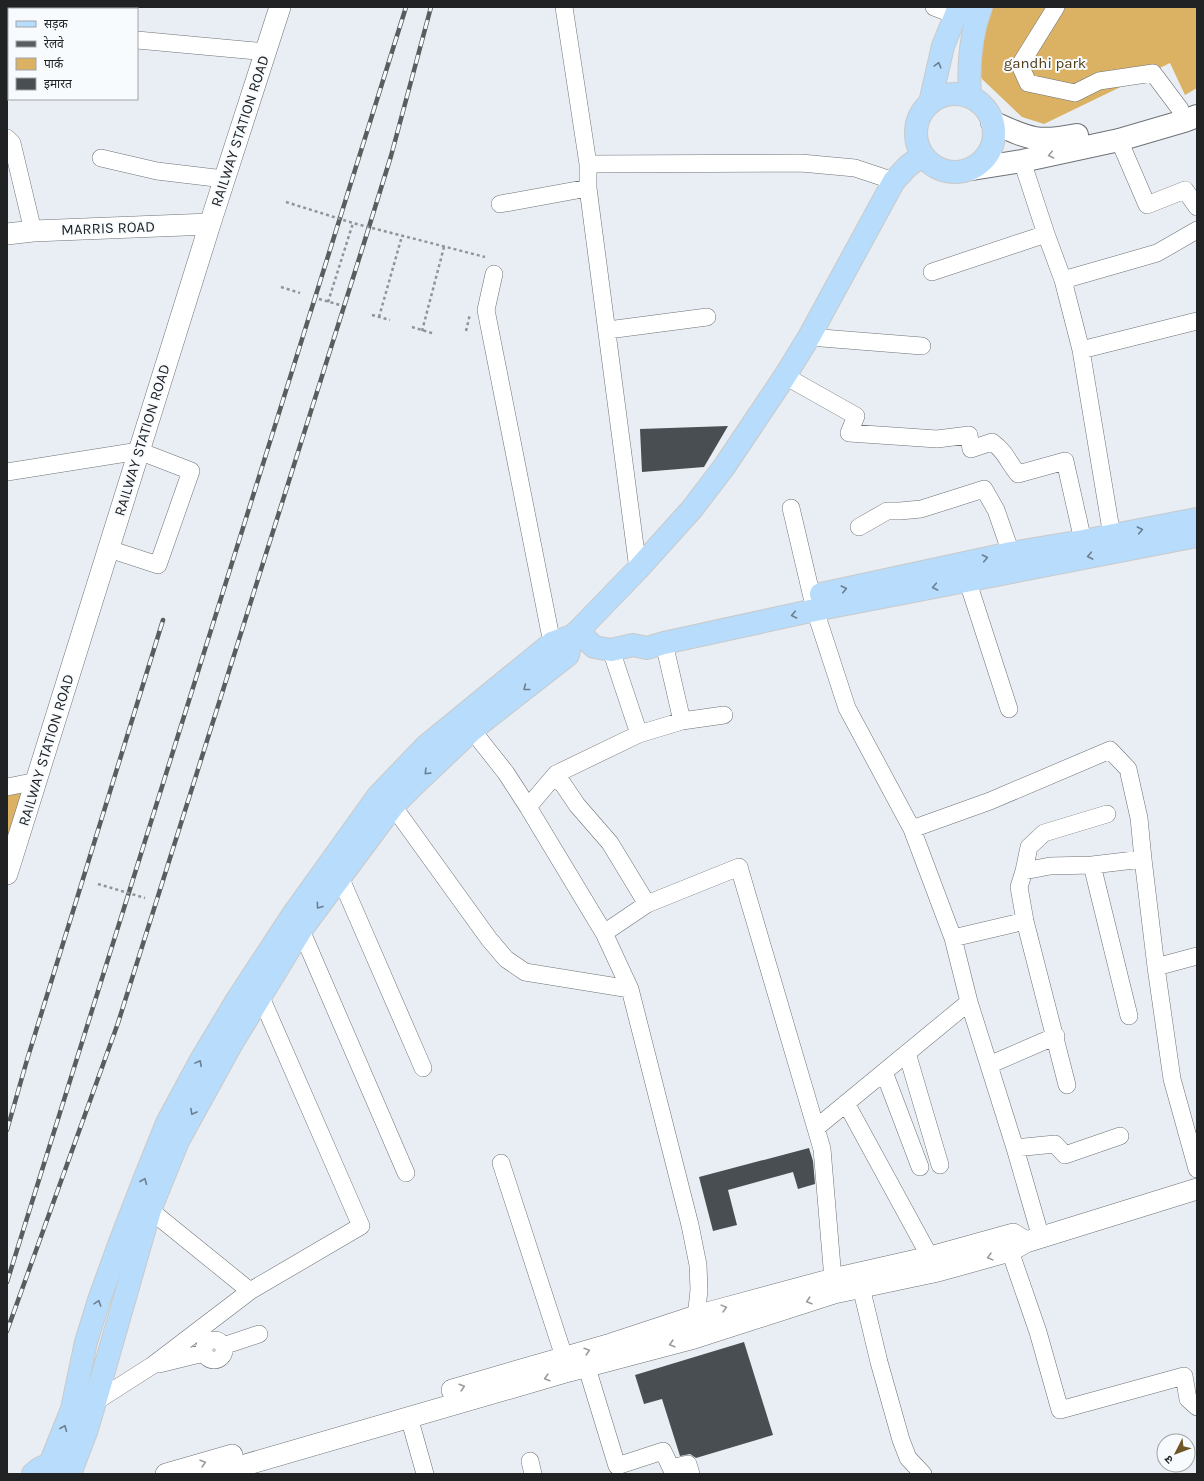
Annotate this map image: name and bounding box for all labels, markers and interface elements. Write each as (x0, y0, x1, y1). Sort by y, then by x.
legend (8, 8, 138, 100)
text: सड़क (44, 17, 69, 31)
text: रेलवे (44, 36, 64, 51)
street label: RAILWAY STATION ROAD (207, 53, 273, 209)
park label: gandhi park (1004, 54, 1086, 72)
text: पार्क (44, 57, 64, 71)
one-way arrow (933, 62, 942, 69)
text: इमारत (44, 77, 73, 91)
one-way arrow (1048, 150, 1055, 158)
street label: MARRIS ROAD (61, 217, 155, 239)
street label: RAILWAY STATION ROAD (110, 362, 174, 518)
one-way arrow (1137, 527, 1143, 535)
one-way arrow (1087, 552, 1093, 560)
one-way arrow (981, 555, 988, 563)
one-way arrow (932, 582, 938, 591)
one-way arrow (841, 586, 847, 594)
one-way arrow (791, 611, 797, 619)
street label: RAILWAY STATION ROAD (14, 672, 78, 828)
one-way arrow (523, 683, 530, 690)
one-way arrow (424, 767, 432, 775)
one-way arrow (317, 901, 324, 908)
one-way arrow (194, 1060, 202, 1068)
one-way arrow (191, 1108, 198, 1115)
one-way arrow (139, 1178, 147, 1185)
one-way arrow (987, 1252, 994, 1261)
one-way arrow (806, 1296, 813, 1305)
one-way arrow (94, 1299, 102, 1306)
one-way arrow (721, 1304, 728, 1313)
one-way arrow (669, 1340, 675, 1348)
one-way arrow (583, 1347, 590, 1356)
one-way arrow (543, 1373, 550, 1382)
one-way arrow (458, 1383, 465, 1392)
one-way arrow (60, 1424, 68, 1431)
north arrow (1156, 1433, 1196, 1473)
text: उ (1162, 1452, 1176, 1466)
one-way arrow (199, 1459, 206, 1468)

